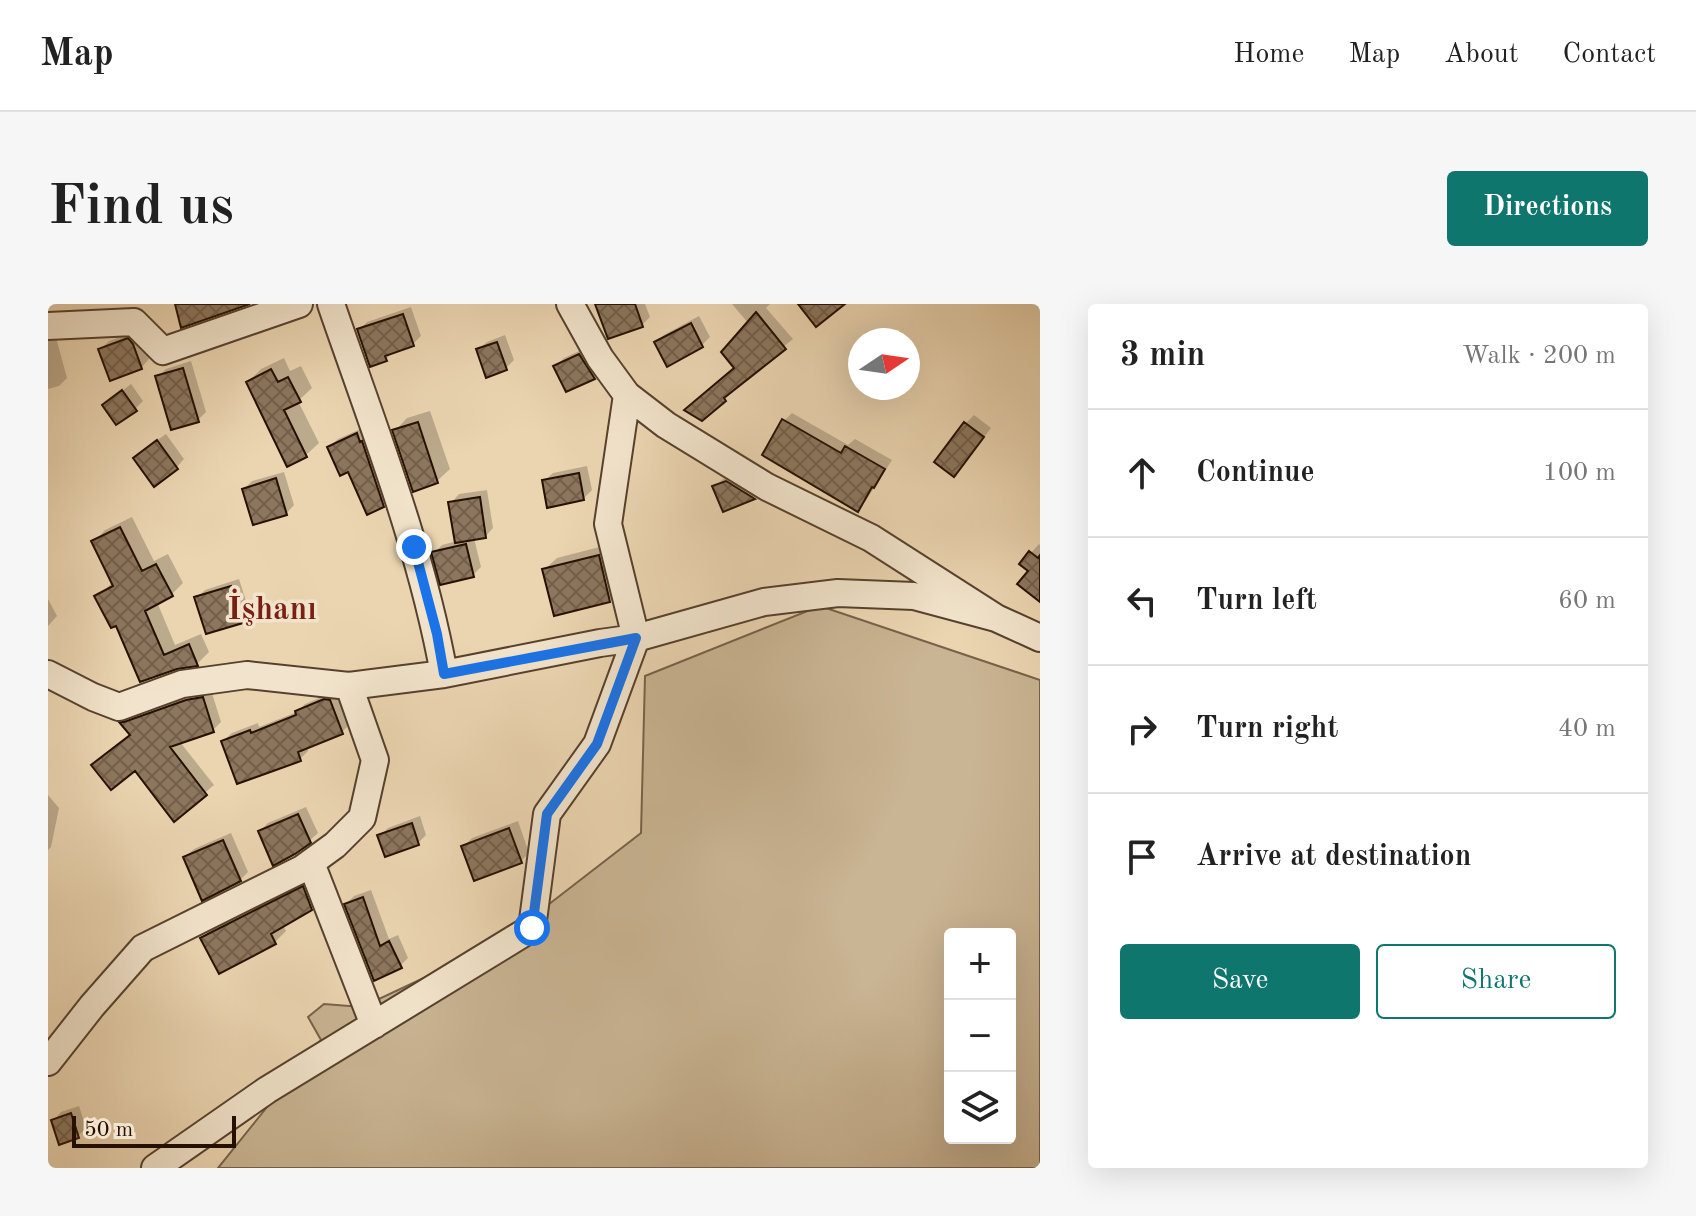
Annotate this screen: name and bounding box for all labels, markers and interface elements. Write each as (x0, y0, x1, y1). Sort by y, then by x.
text: Map (40, 36, 114, 74)
text: Home (1233, 41, 1304, 69)
text: Map (1348, 41, 1400, 69)
text: About (1444, 41, 1519, 69)
text: Contact (1563, 41, 1656, 69)
button: Directions (1447, 171, 1648, 246)
text: Find us (48, 180, 234, 236)
north arrow (848, 328, 920, 400)
text: 3 min (1120, 339, 1205, 373)
text: Walk · 200 m (1462, 343, 1616, 369)
icon: ahead (1120, 451, 1164, 495)
text: Continue (1196, 458, 1315, 488)
text: 100 m (1543, 460, 1616, 486)
route end (396, 529, 432, 565)
icon: left (1120, 579, 1164, 623)
text: Turn left (1196, 586, 1317, 616)
district label: İşhanı (227, 588, 317, 627)
text: 60 m (1558, 588, 1616, 614)
icon: right (1120, 707, 1164, 751)
text: Turn right (1196, 714, 1338, 744)
text: 40 m (1558, 716, 1616, 742)
icon: arrive (1120, 835, 1164, 879)
text: Arrive at destination (1196, 842, 1471, 872)
route start (514, 910, 550, 946)
map controls (944, 928, 1016, 1144)
button: + (944, 928, 1016, 1000)
button: Save (1120, 944, 1360, 1019)
button: Share (1376, 944, 1616, 1019)
button: − (944, 1000, 1016, 1072)
button: layers (944, 1072, 1016, 1144)
scale bar (72, 1112, 236, 1148)
text: 50 m (84, 1119, 133, 1141)

